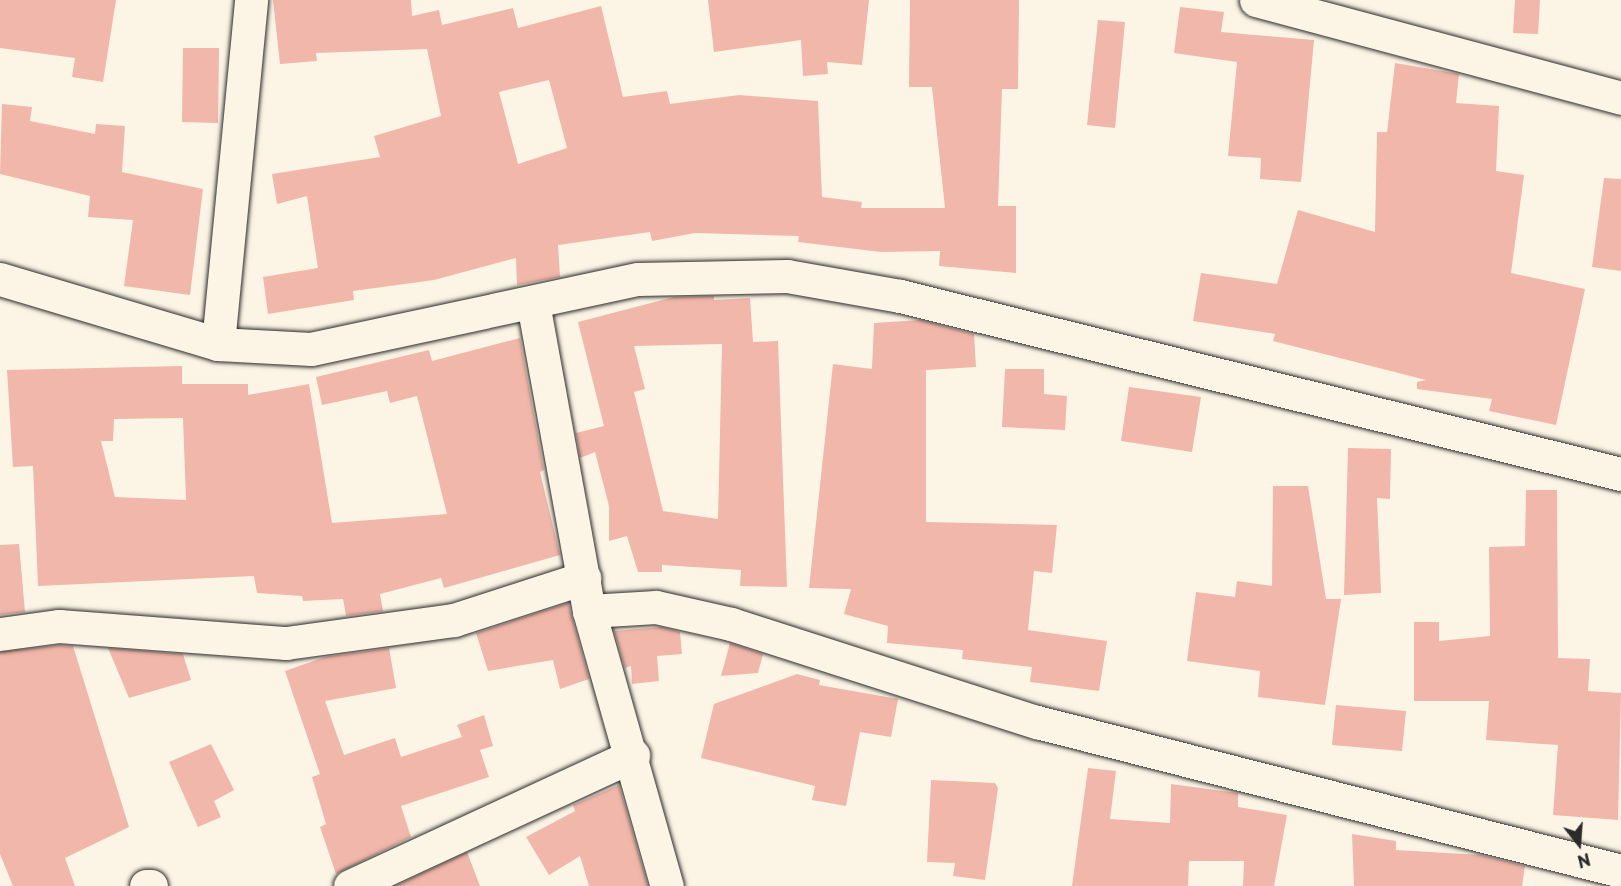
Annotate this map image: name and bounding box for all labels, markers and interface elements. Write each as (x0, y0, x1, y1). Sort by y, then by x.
north arrow (1549, 814, 1609, 874)
text: N (1575, 848, 1594, 875)

